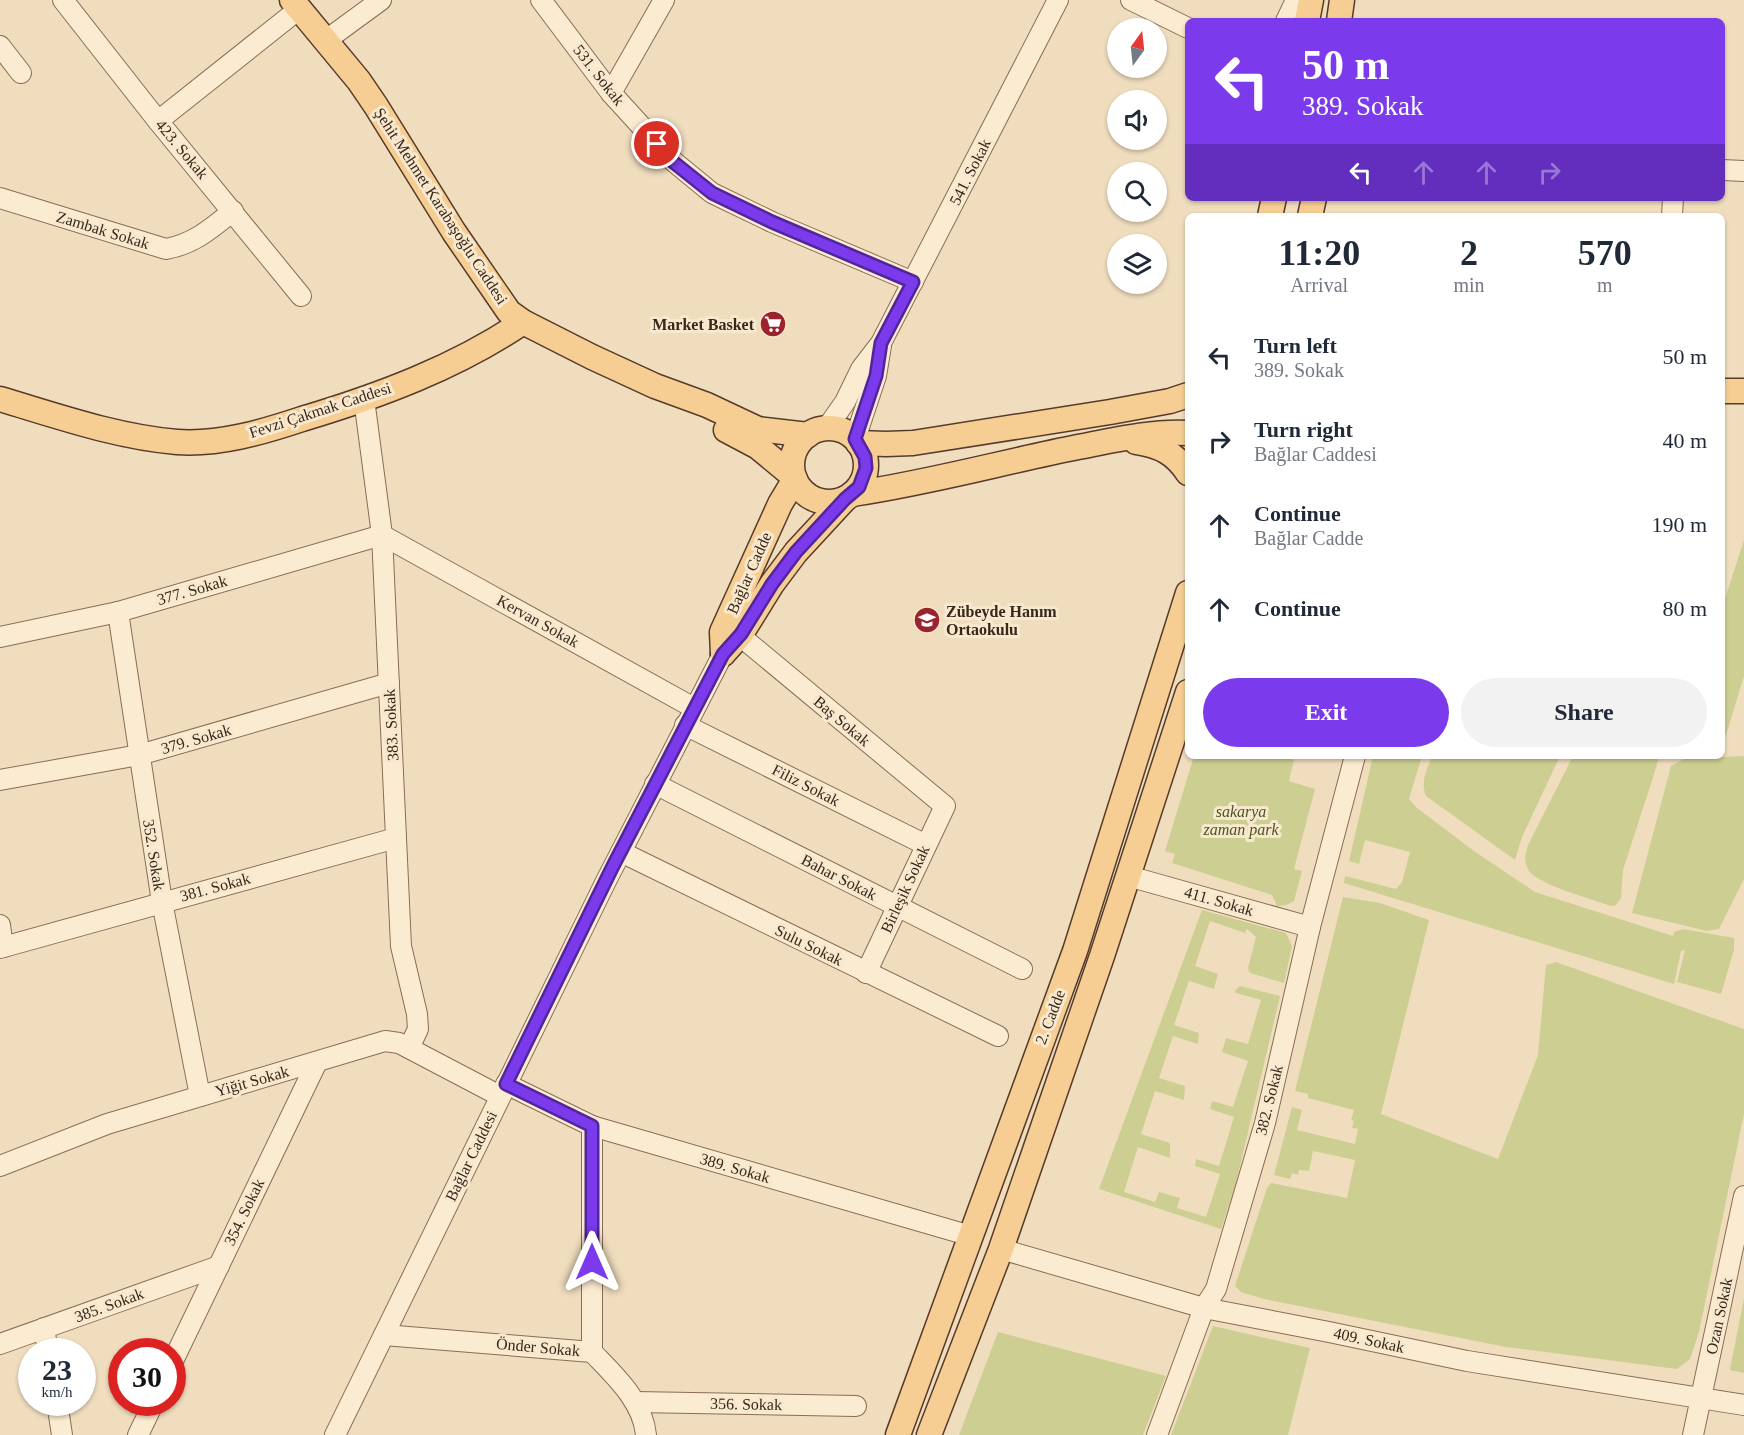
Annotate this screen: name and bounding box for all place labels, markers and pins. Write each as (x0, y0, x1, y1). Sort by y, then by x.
pin (631, 118, 682, 169)
supermarket icon: Market Basket (758, 309, 788, 339)
place label: Market Basket (652, 316, 755, 333)
place label: Zübeyde Hanım Ortaokulu (946, 603, 1057, 638)
school or university icon: Zübeyde Hanım Ortaokulu (912, 605, 942, 635)

